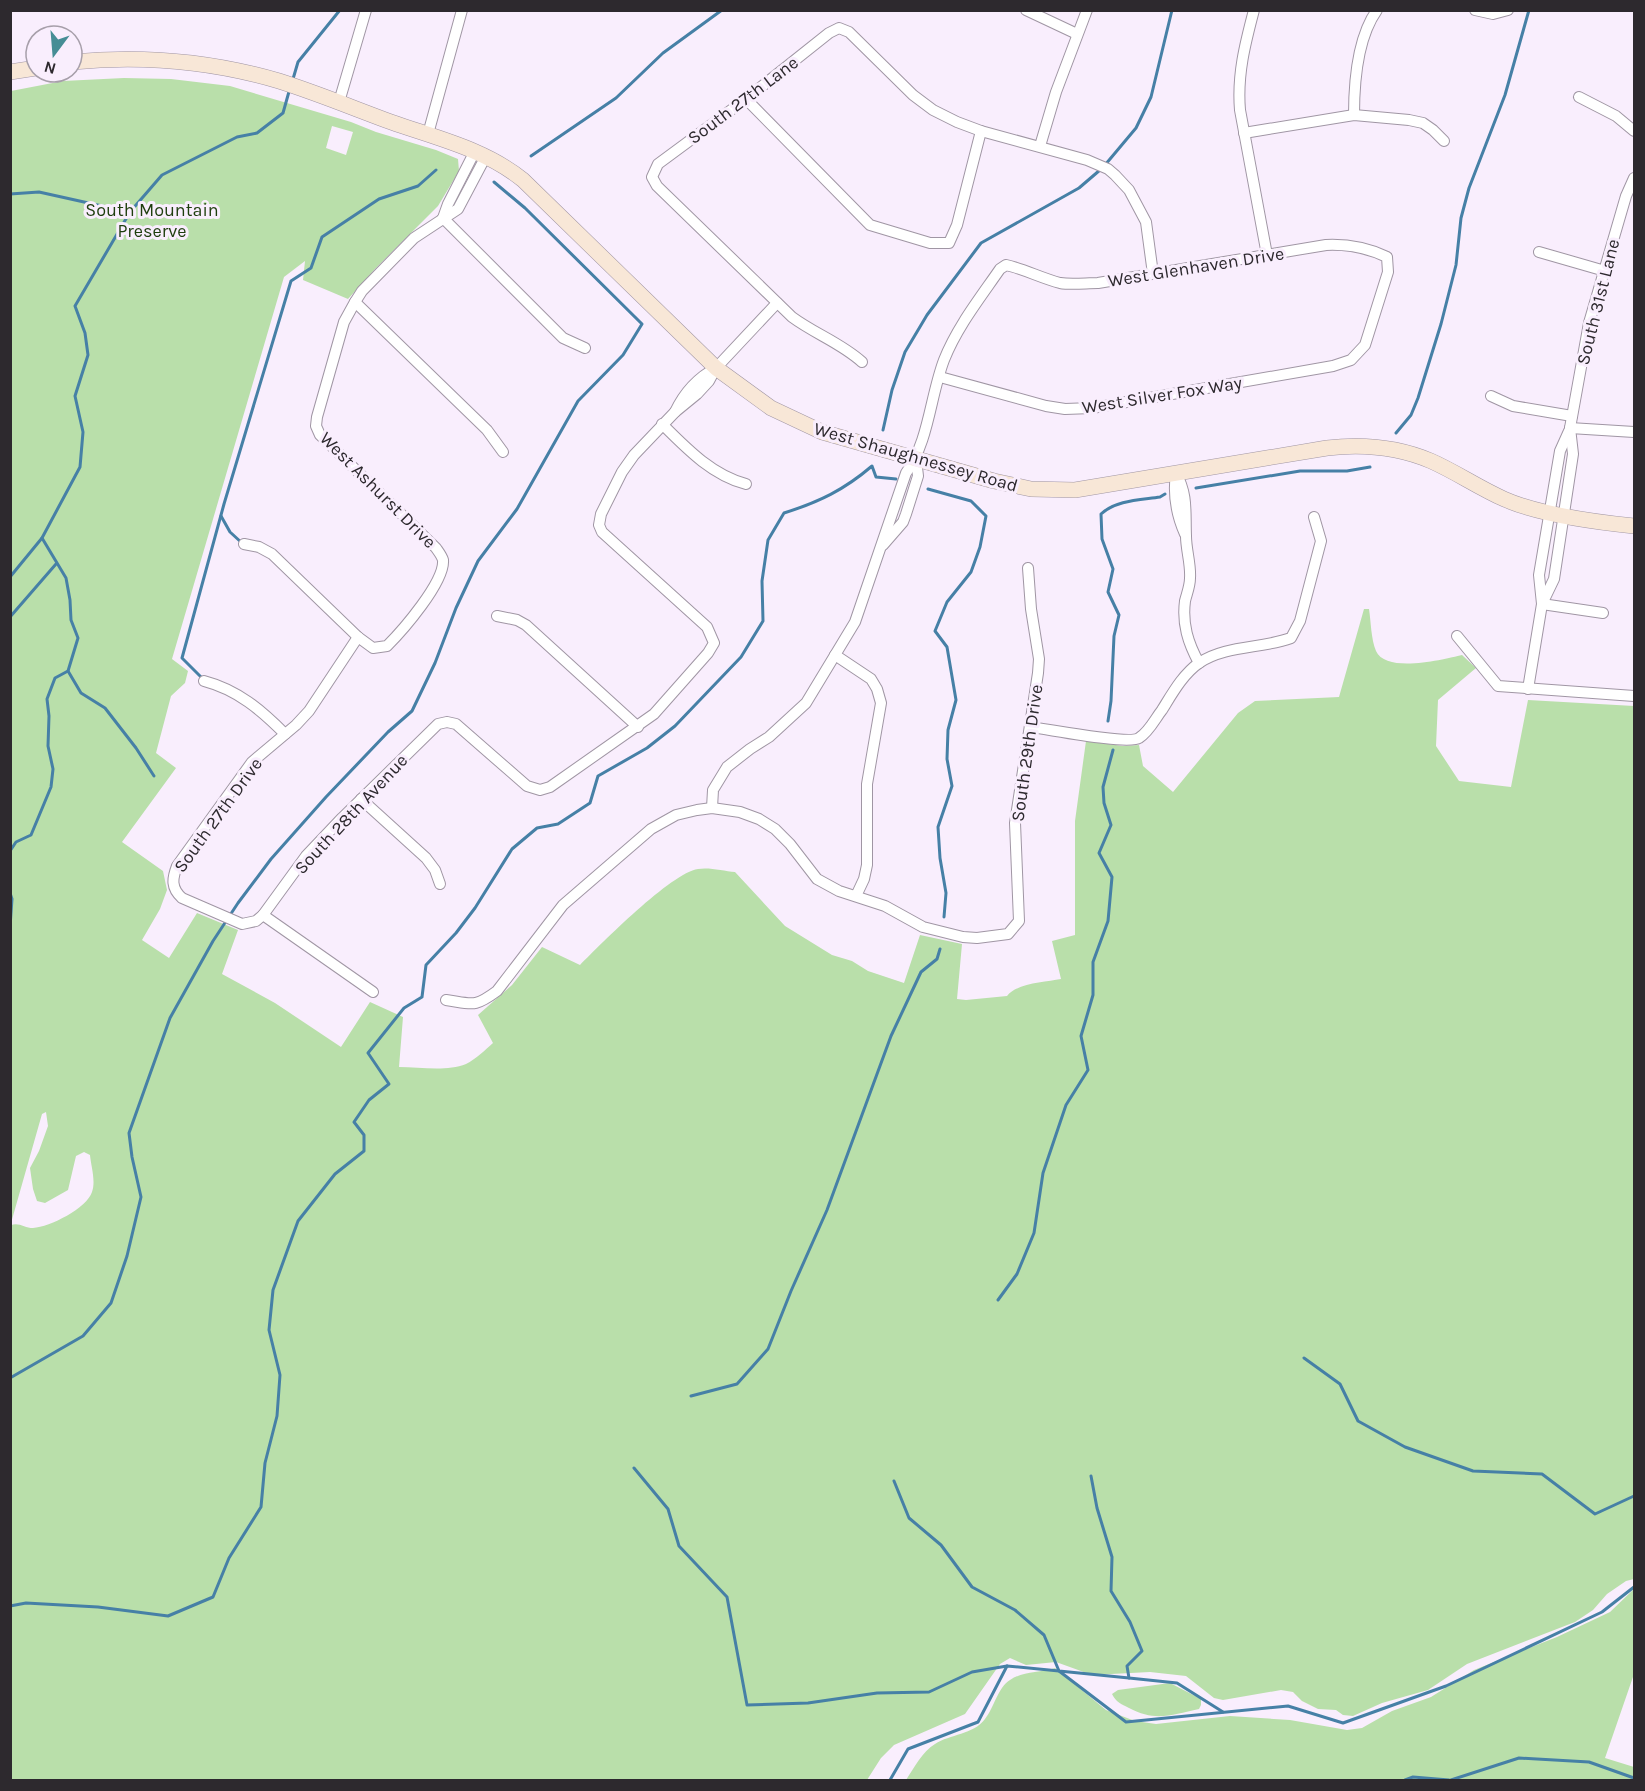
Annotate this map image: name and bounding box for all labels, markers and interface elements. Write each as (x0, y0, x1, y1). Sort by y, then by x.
north arrow (24, 24, 84, 84)
street label: South 27th Lane (683, 51, 803, 149)
text: N (42, 57, 58, 79)
park label: South Mountain Preserve (85, 199, 219, 242)
street label: South 31st Lane (1572, 237, 1624, 367)
street label: West Glenhaven Drive (1106, 242, 1286, 292)
street label: West Silver Fox Way (1080, 371, 1244, 419)
street label: West Shaughnessey Road (811, 417, 1021, 497)
street label: West Ashurst Drive (315, 427, 441, 553)
street label: South 29th Drive (1006, 683, 1048, 823)
street label: South 28th Avenue (290, 749, 412, 879)
street label: South 27th Drive (169, 753, 267, 877)

